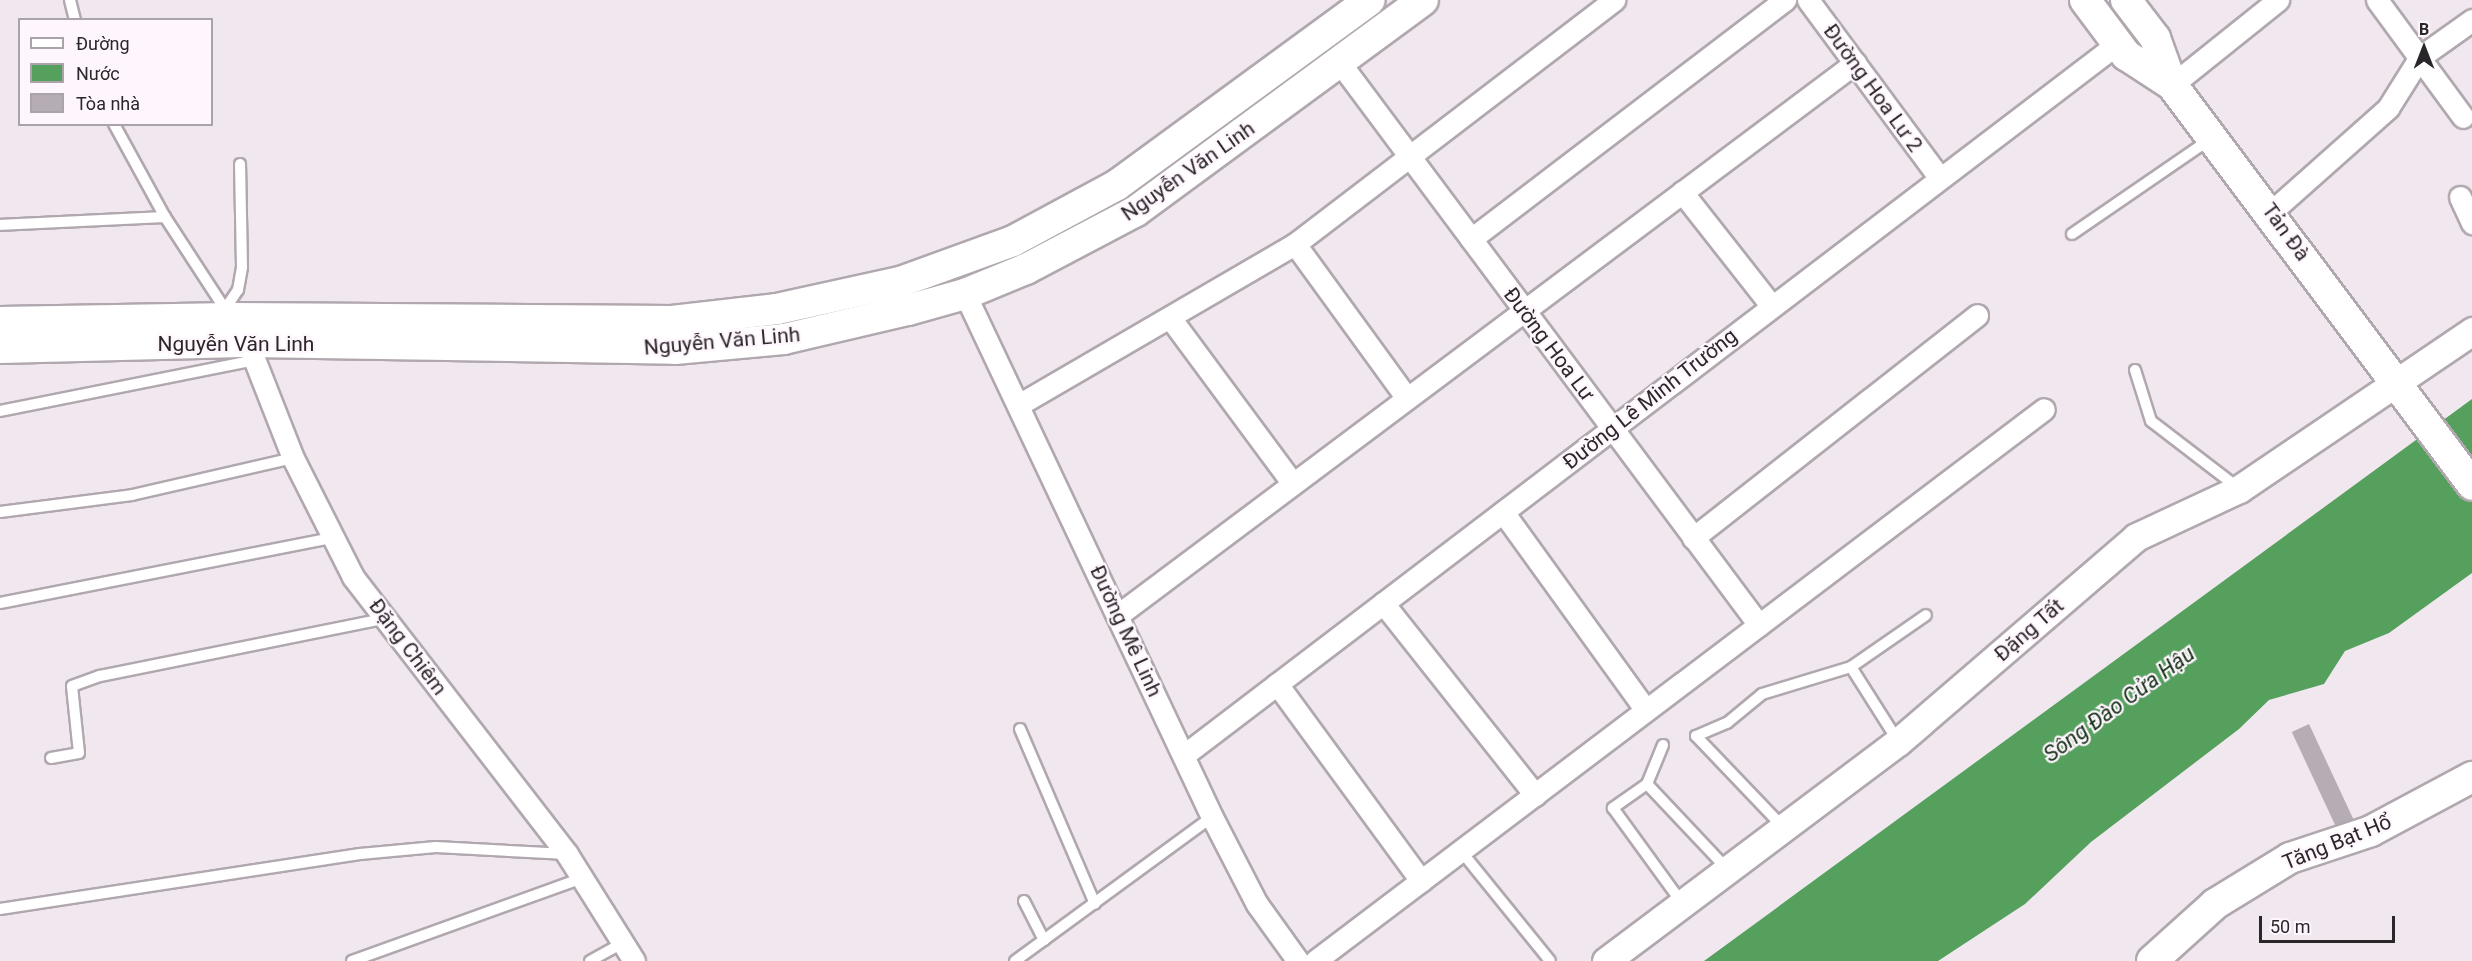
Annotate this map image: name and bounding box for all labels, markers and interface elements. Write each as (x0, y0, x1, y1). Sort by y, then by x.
legend (18, 18, 213, 126)
north arrow (2394, 18, 2454, 78)
street label: Đường Hoa Lư 2 (1818, 19, 1928, 157)
text: B (2419, 20, 2429, 39)
text: Đường (76, 33, 130, 54)
text: Nước (76, 63, 120, 84)
text: Tòa nhà (76, 93, 140, 114)
street label: Nguyễn Văn Linh (1117, 116, 1259, 226)
street label: Tản Đà (2257, 198, 2315, 266)
street label: Đường Hoa Lư (1498, 282, 1600, 406)
street label: Nguyễn Văn Linh (643, 322, 801, 360)
street label: Đường Lê Minh Trường (1558, 323, 1742, 475)
street label: Nguyễn Văn Linh (158, 331, 314, 357)
street label: Đường Mê Linh (1085, 561, 1167, 701)
street label: Đặng Tất (1989, 593, 2069, 667)
street label: Đặng Chiêm (364, 594, 452, 700)
water label: Sông Đào Cửa Hậu (2038, 640, 2200, 768)
street label: Tăng Bạt Hổ (2279, 809, 2395, 875)
scale bar (2262, 904, 2398, 942)
text: 50 m (2270, 916, 2310, 937)

